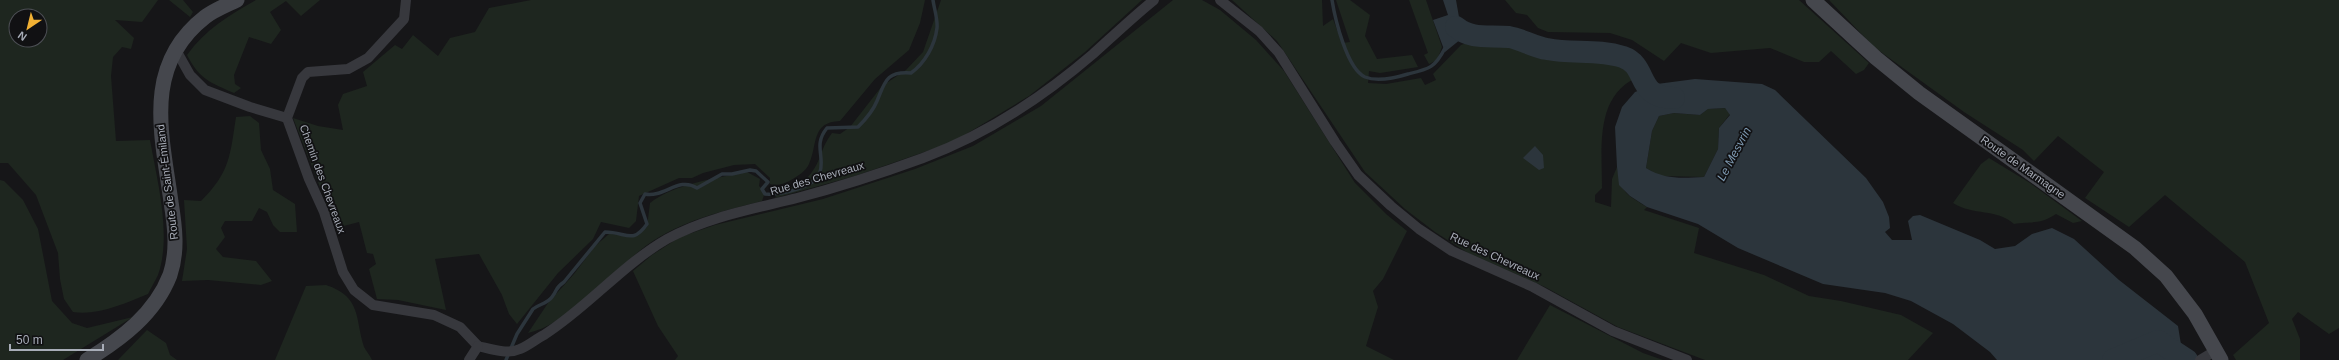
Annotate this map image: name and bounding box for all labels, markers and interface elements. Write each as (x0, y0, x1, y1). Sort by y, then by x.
north arrow (8, 8, 48, 48)
text: N (16, 29, 29, 43)
street label: Chemin des Chevreaux (298, 123, 348, 236)
street label: Route de Saint-Émiland (154, 124, 180, 240)
water label: Le Mesvrin (1714, 125, 1754, 183)
street label: Route de Marmagne (1978, 133, 2068, 201)
street label: Rue des Chevreaux (769, 159, 866, 197)
street label: Rue des Chevreaux (1448, 230, 1542, 282)
scale bar (10, 326, 103, 352)
text: 50 m (16, 333, 43, 347)

